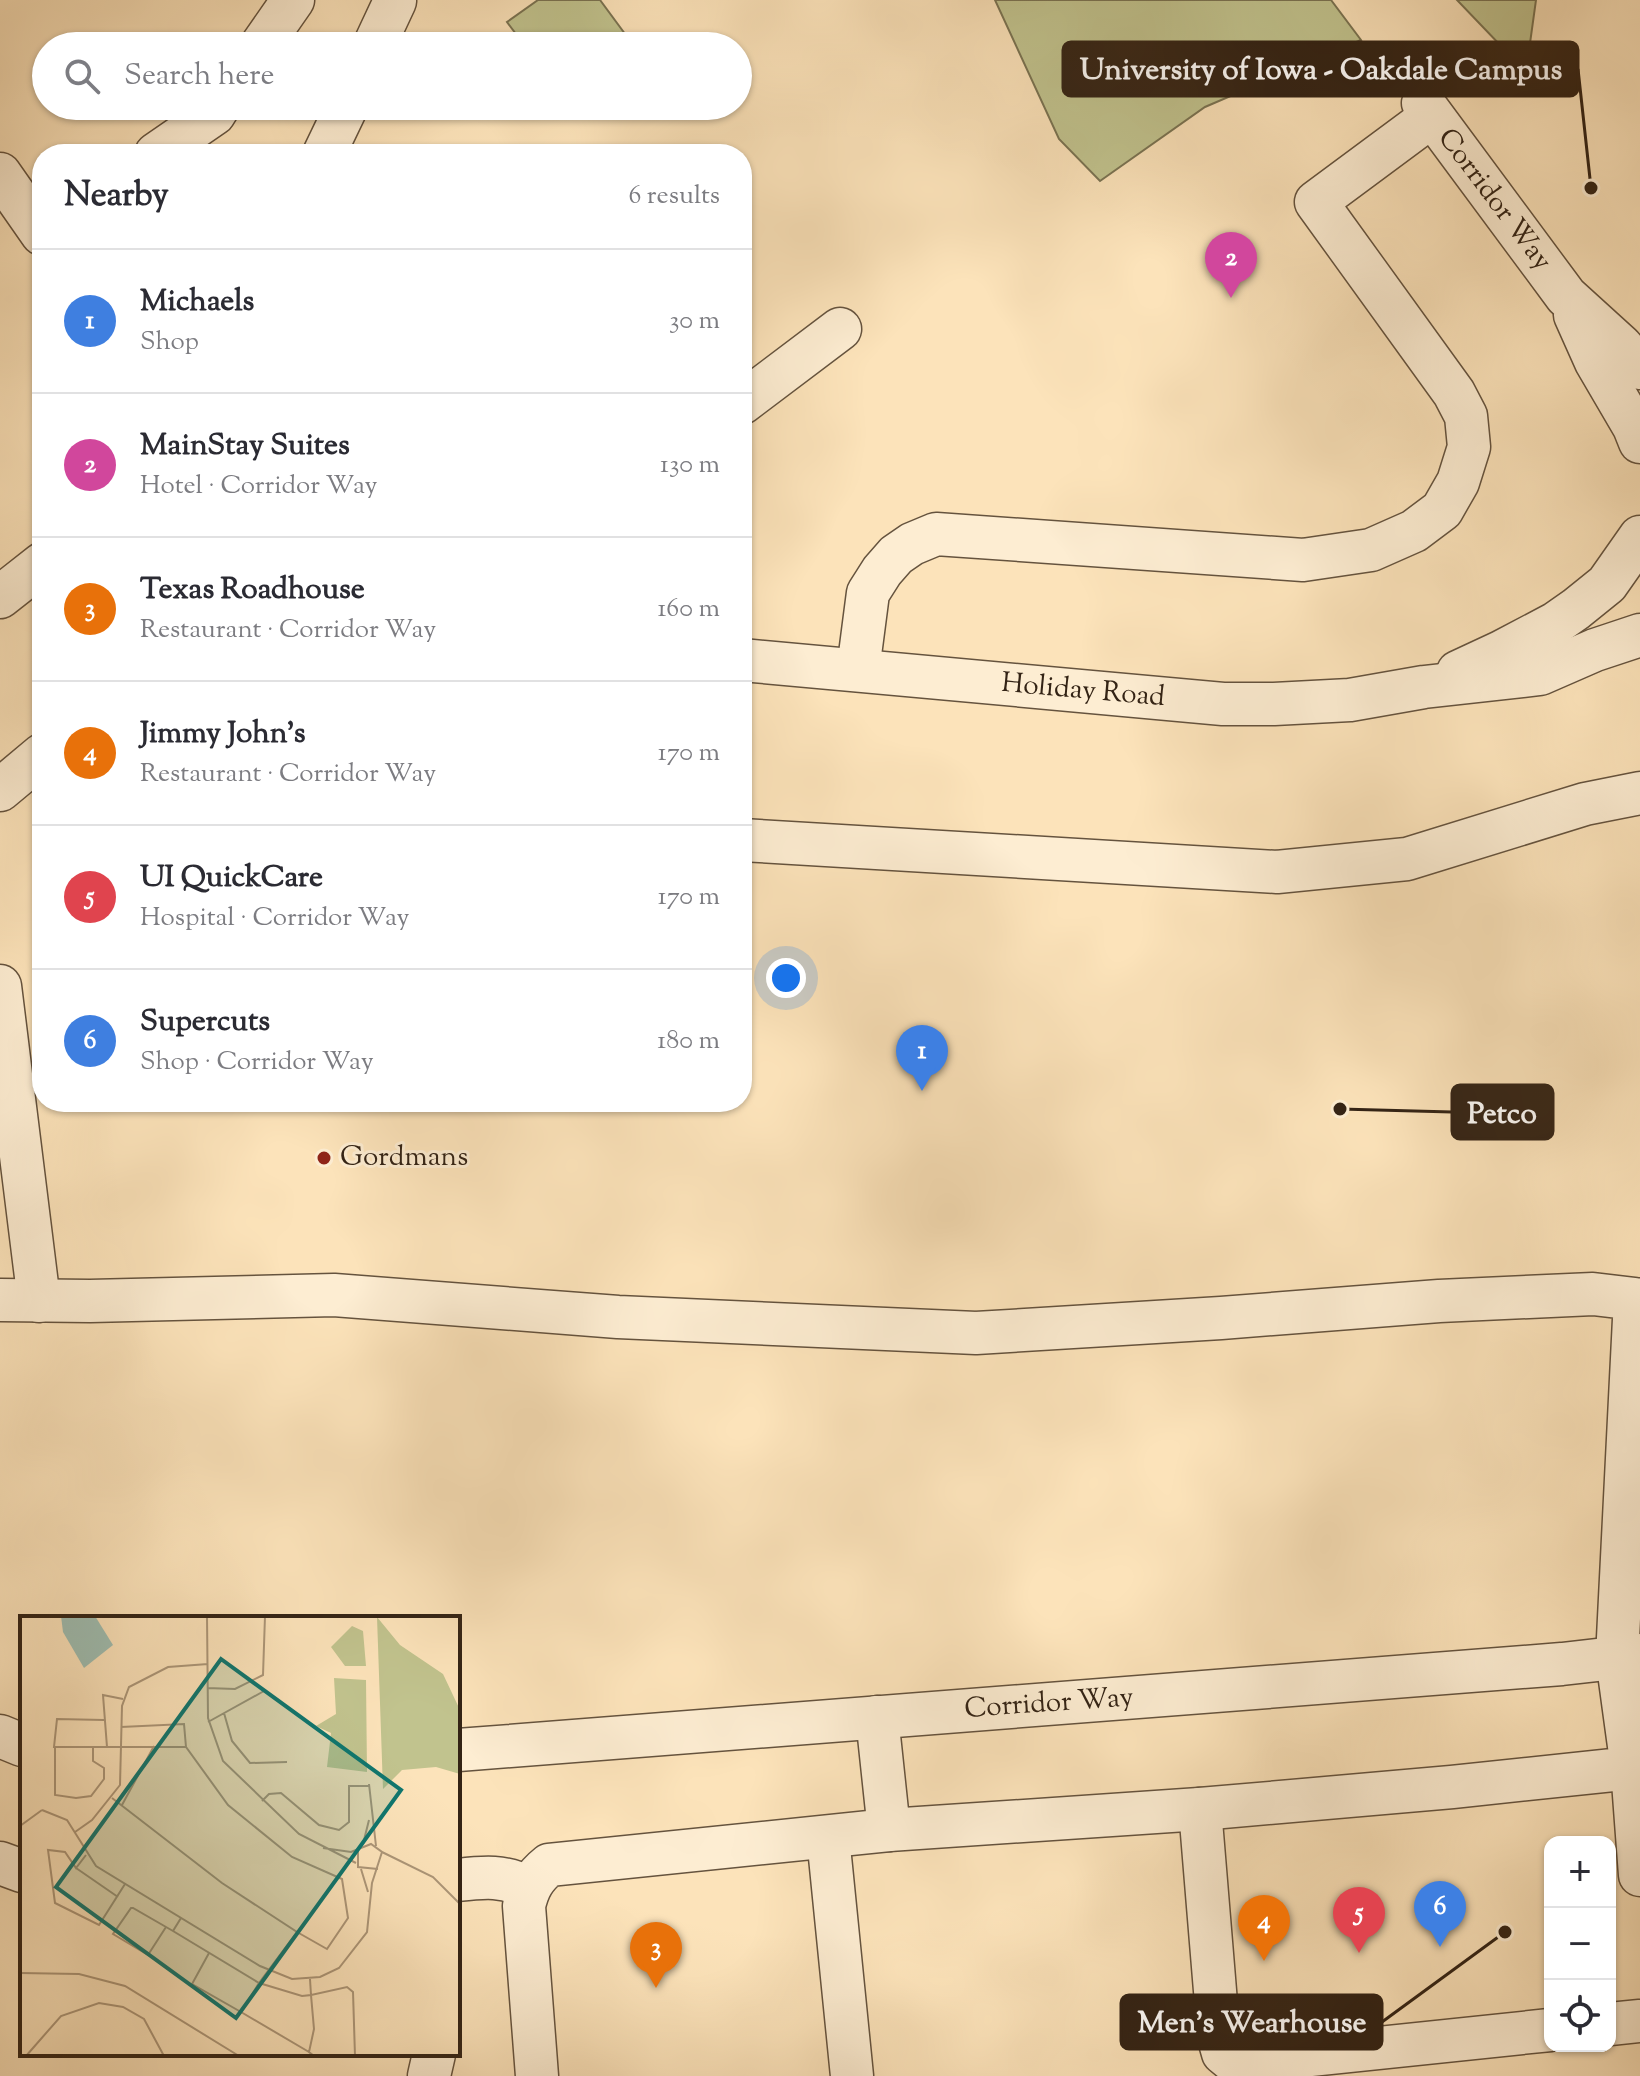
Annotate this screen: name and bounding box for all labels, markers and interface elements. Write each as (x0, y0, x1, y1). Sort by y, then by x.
search box (32, 32, 752, 120)
callout: University of Iowa - Oakdale Campus (1063, 42, 1578, 96)
text: University of Iowa - Oakdale Campus (1080, 50, 1562, 93)
icon: search (60, 54, 104, 98)
text: Search here (124, 55, 274, 98)
street label: Corridor Way (1427, 120, 1561, 280)
text: Nearby (64, 172, 169, 221)
text: 6 results (628, 178, 720, 215)
pin: 2 (1205, 232, 1257, 298)
text: Michaels (140, 281, 254, 324)
text: 1 (86, 303, 94, 340)
text: 30 m (669, 303, 720, 340)
text: Shop (140, 324, 199, 361)
text: MainStay Suites (140, 425, 350, 468)
text: 2 (84, 447, 96, 484)
text: 130 m (660, 447, 720, 484)
text: Hotel · Corridor Way (140, 468, 377, 505)
text: Texas Roadhouse (140, 569, 365, 612)
text: 3 (85, 591, 95, 628)
text: 160 m (657, 591, 720, 628)
text: Restaurant · Corridor Way (140, 612, 436, 649)
street label: Holiday Road (999, 664, 1167, 718)
text: Jimmy John's (140, 713, 306, 756)
text: 4 (83, 735, 97, 772)
text: 170 m (658, 735, 720, 772)
text: Restaurant · Corridor Way (140, 756, 436, 793)
text: UI QuickCare (140, 857, 323, 900)
text: 5 (86, 879, 94, 916)
text: 170 m (658, 879, 720, 916)
text: Hospital · Corridor Way (140, 900, 410, 937)
your location (766, 958, 806, 998)
text: Supercuts (140, 1001, 270, 1044)
text: 6 (84, 1023, 96, 1060)
text: 180 m (657, 1023, 720, 1060)
pin: 1 (896, 1025, 948, 1091)
text: Shop · Corridor Way (140, 1044, 374, 1081)
callout: Petco (1452, 1085, 1553, 1139)
text: Petco (1467, 1094, 1537, 1137)
place label: Gordmans (340, 1138, 468, 1178)
marker: Gordmans (315, 1149, 333, 1167)
inset map (20, 1616, 460, 2056)
street label: Corridor Way (963, 1678, 1135, 1730)
map controls (1544, 1836, 1616, 2052)
button: + (1544, 1836, 1616, 1908)
pin: 6 (1414, 1881, 1466, 1947)
pin: 5 (1333, 1887, 1385, 1953)
pin: 4 (1238, 1895, 1290, 1961)
button: − (1544, 1908, 1616, 1980)
pin: 3 (630, 1922, 682, 1988)
button: locate (1544, 1980, 1616, 2052)
callout: Men's Wearhouse (1121, 1995, 1382, 2049)
text: Men's Wearhouse (1138, 2003, 1366, 2046)

